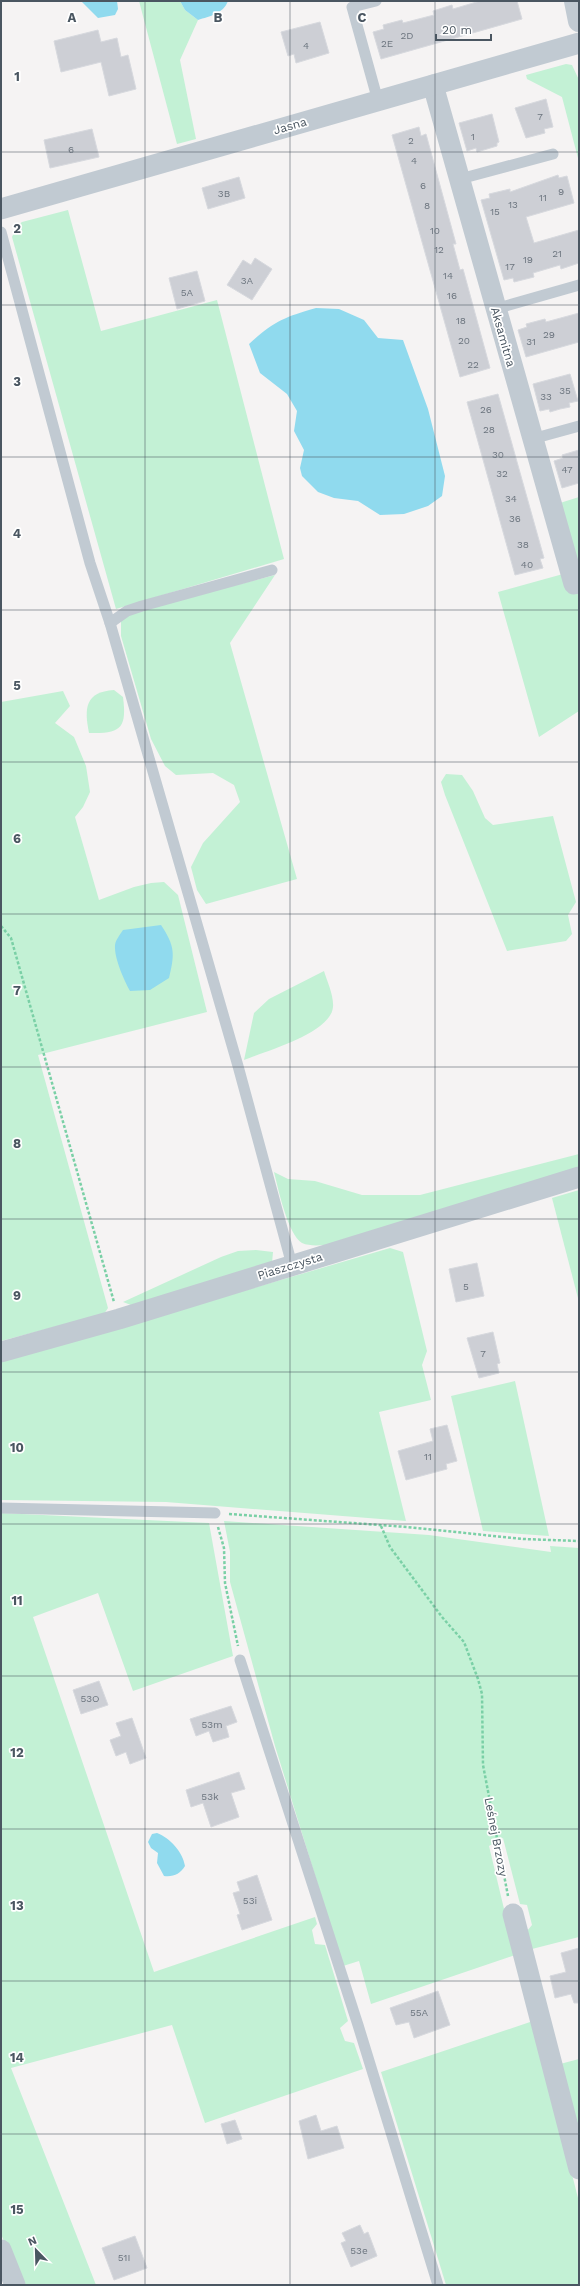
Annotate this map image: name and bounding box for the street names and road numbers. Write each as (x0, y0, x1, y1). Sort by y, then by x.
street label: Jasna (272, 115, 308, 137)
street label: Aksamitna (488, 305, 518, 369)
street label: Piaszczysta (256, 1249, 324, 1283)
street label: Leśnej Brzozy (481, 1796, 511, 1879)

